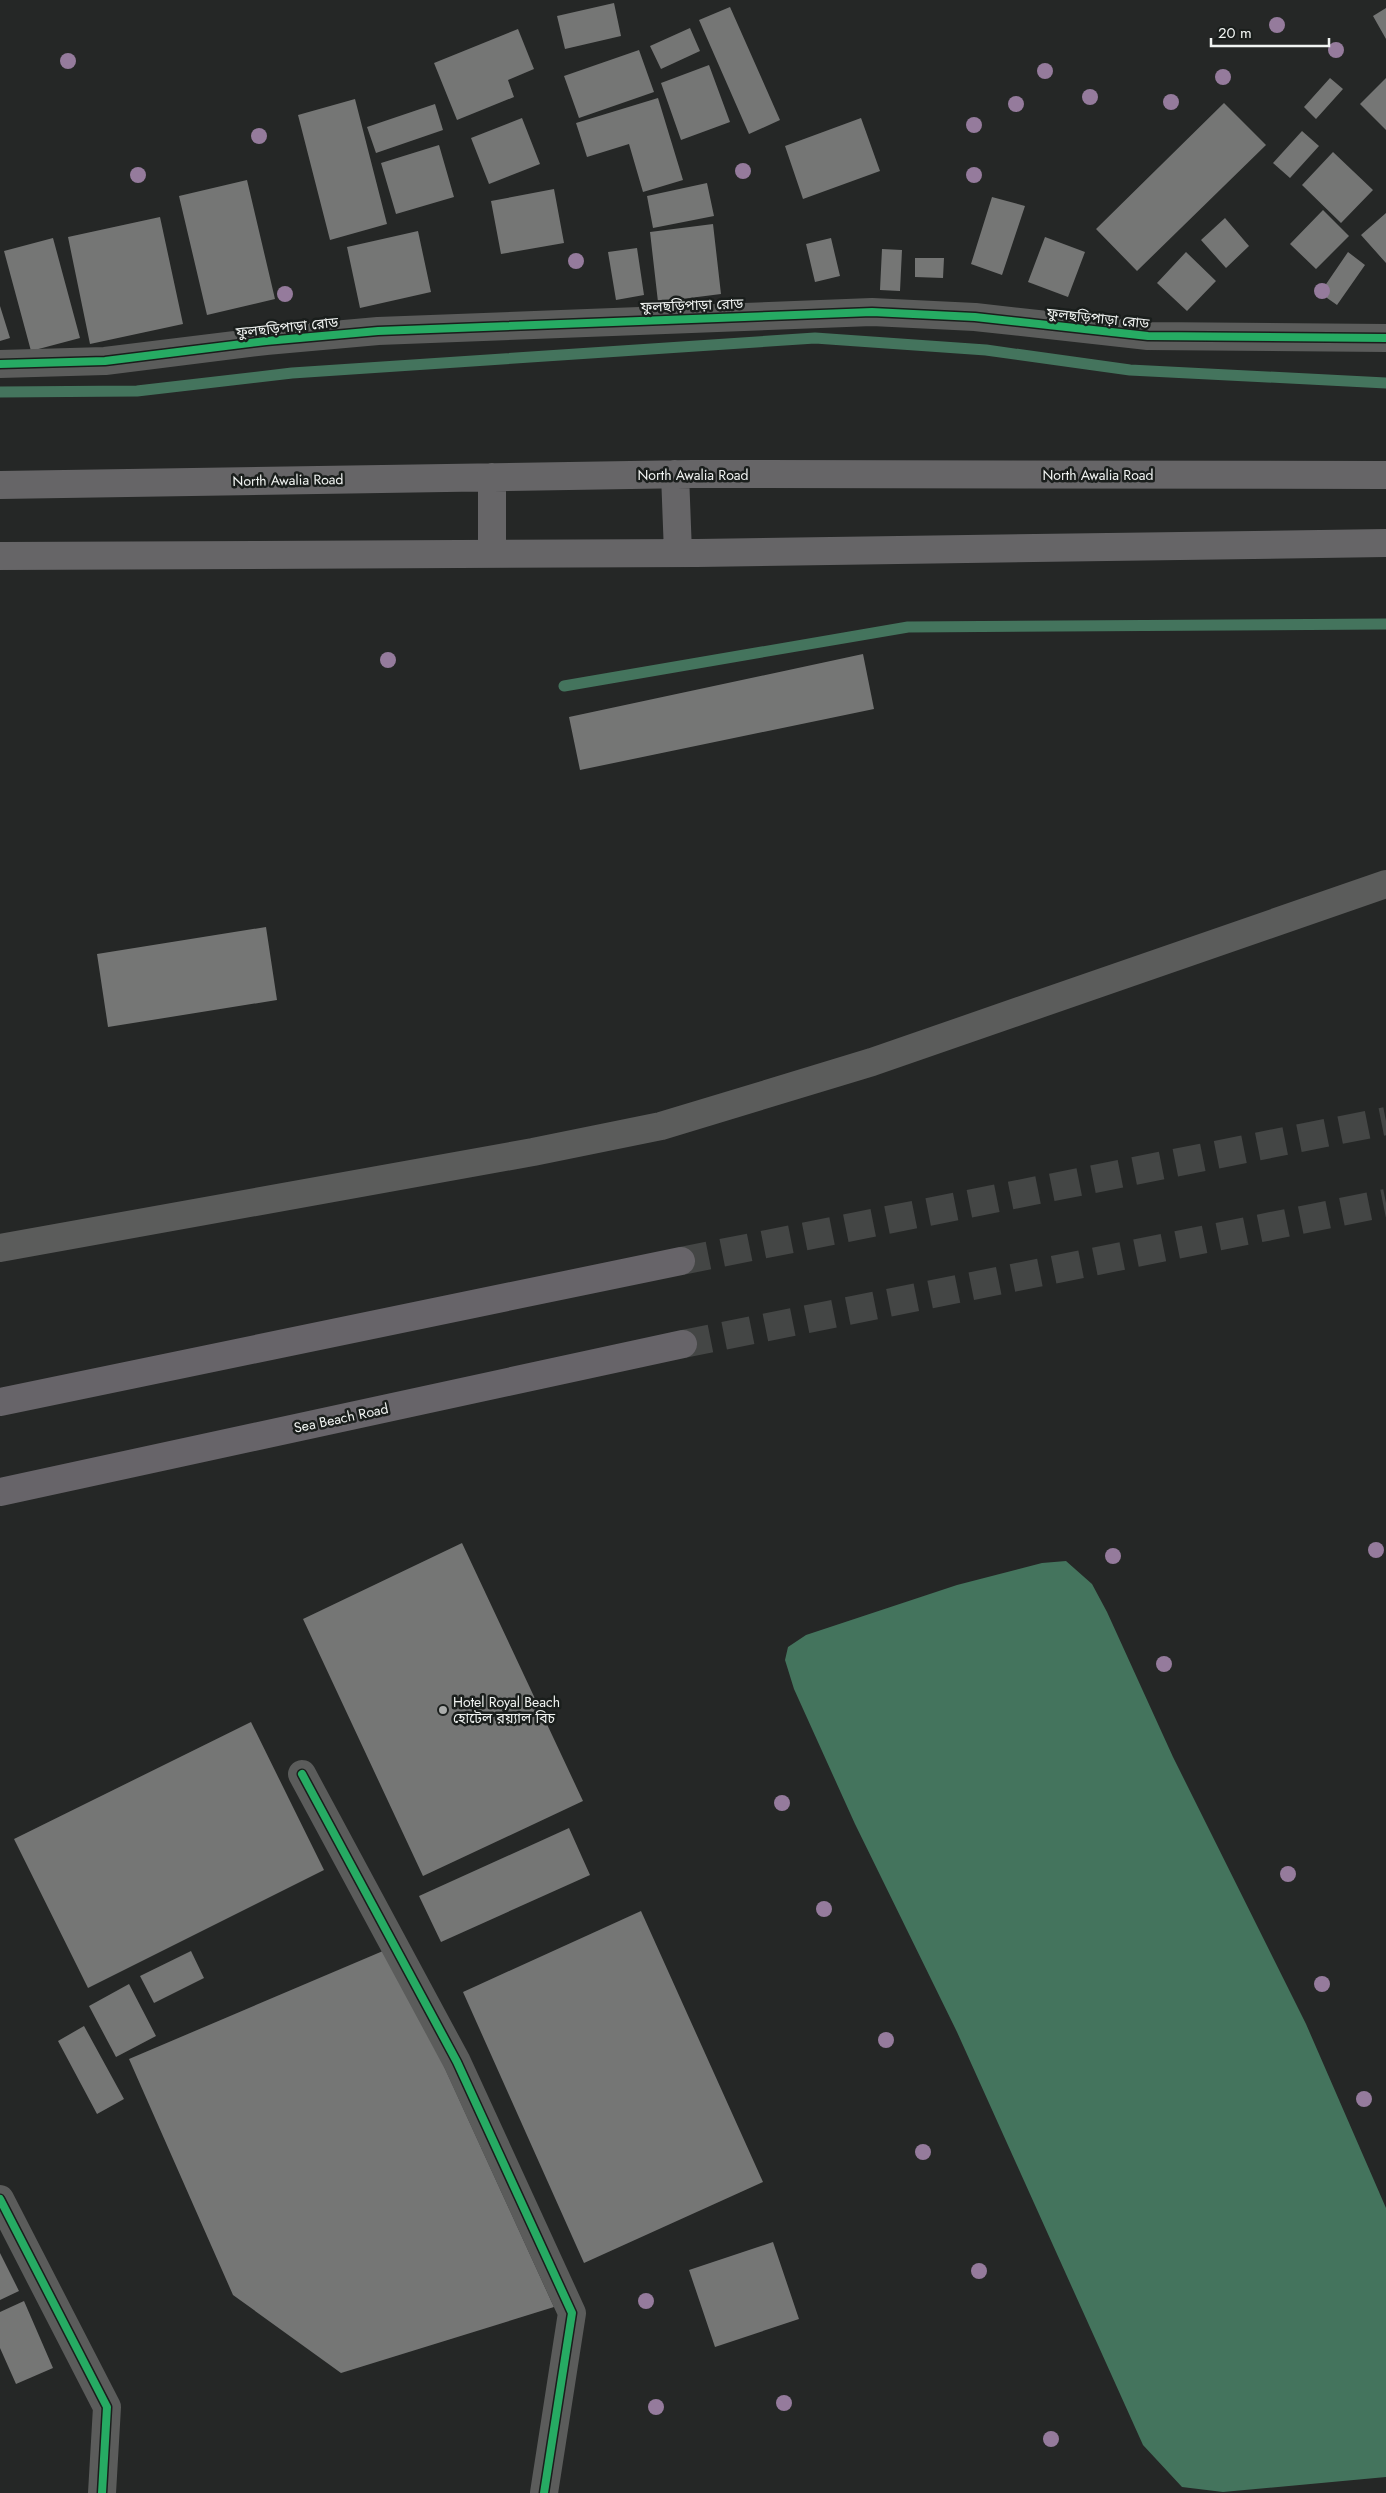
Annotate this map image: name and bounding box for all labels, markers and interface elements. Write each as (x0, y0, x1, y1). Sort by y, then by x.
scale bar (1211, 15, 1328, 47)
text: 20 m (1218, 22, 1252, 44)
street label: ফুলছড়িপাড়া রোড (639, 293, 745, 317)
street label: ফুলছড়িপাড়া রোড (1045, 303, 1151, 333)
street label: ফুলছড়িপাড়া রোড (234, 312, 340, 342)
street label: North Awalia Road (638, 465, 749, 485)
street label: North Awalia Road (1043, 465, 1154, 485)
street label: North Awalia Road (232, 469, 344, 491)
street label: Sea Beach Road (292, 1398, 390, 1438)
place label: Hotel Royal Beach হোটেল রয়্যাল বিচ (453, 1692, 560, 1728)
marker: Hotel Royal Beach হোটেল রয়্যাল বিচ (437, 1704, 449, 1716)

